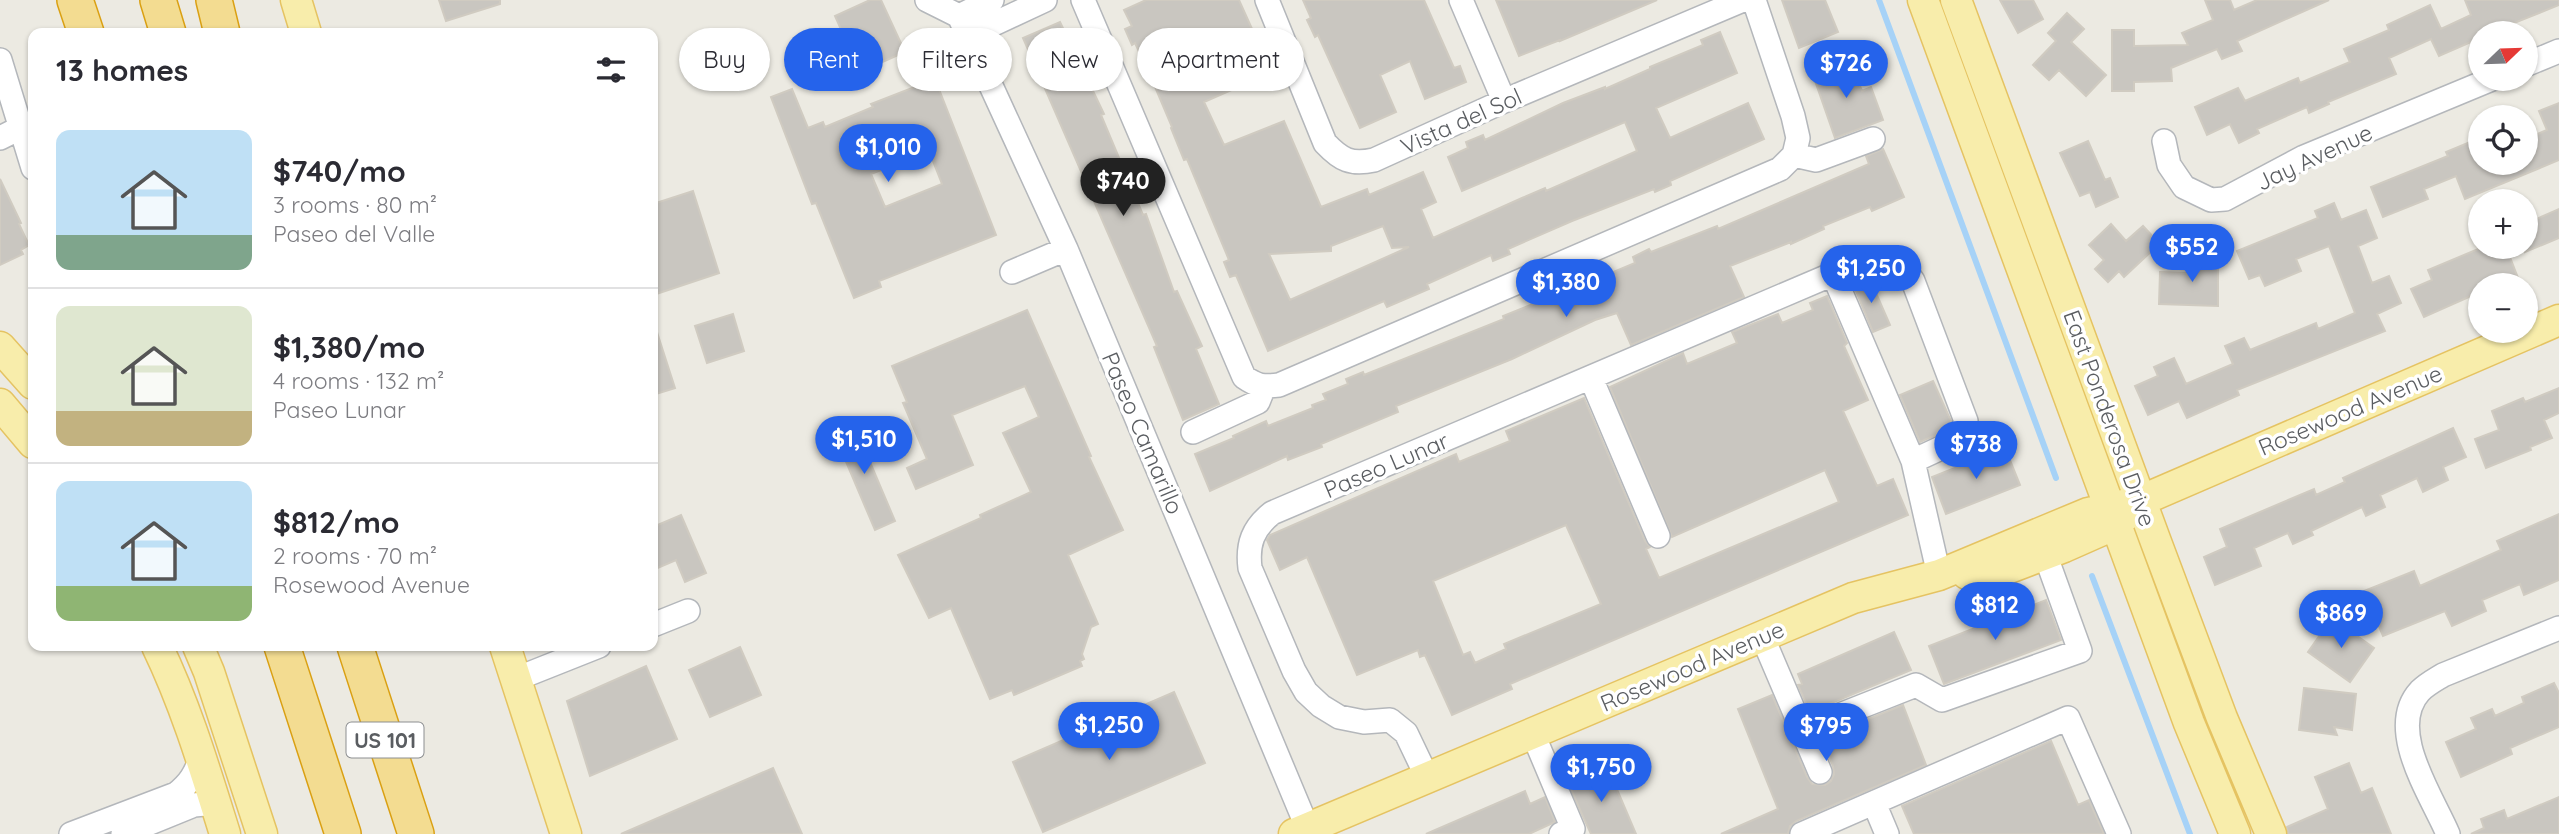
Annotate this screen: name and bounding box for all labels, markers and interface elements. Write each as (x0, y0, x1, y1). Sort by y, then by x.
north arrow (2468, 21, 2538, 91)
map controls (2468, 21, 2538, 343)
chip: Buy (679, 28, 770, 91)
chip: Rent (784, 28, 883, 91)
chip: Filters (897, 28, 1012, 91)
chip: New (1026, 28, 1123, 91)
chip: Apartment (1137, 28, 1304, 91)
pin: $726 (1805, 41, 1887, 100)
text: $726 (1820, 48, 1872, 77)
text: 13 homes (56, 51, 188, 89)
icon: filters (592, 51, 630, 89)
street label: Vista del Sol (1396, 81, 1526, 161)
button: locate (2468, 105, 2538, 175)
street label: Jay Avenue (2251, 117, 2377, 197)
pin: $1,010 (831, 124, 945, 184)
text: $1,010 (855, 132, 921, 161)
text: $740/mo (273, 152, 406, 190)
icon: home (112, 158, 196, 242)
pin: $740 (1082, 158, 1164, 218)
text: $740 (1096, 166, 1150, 195)
button: + (2468, 189, 2538, 259)
text: 3 rooms · 80 m² (273, 190, 437, 219)
text: Paseo del Valle (273, 219, 435, 248)
pin: $552 (2151, 224, 2233, 284)
text: $552 (2165, 232, 2219, 261)
pin: $1,250 (1814, 246, 1928, 305)
text: $1,250 (1836, 253, 1906, 282)
pin: $1,380 (1509, 260, 1623, 319)
text: $1,380 (1532, 267, 1600, 296)
button: − (2468, 273, 2538, 343)
street label: East Ponderosa Drive (2057, 306, 2163, 530)
text: $1,380/mo (273, 328, 425, 366)
icon: home (112, 334, 196, 418)
street label: Paseo Camarillo (1096, 348, 1190, 518)
street label: Rosewood Avenue (2254, 358, 2446, 462)
text: 4 rooms · 132 m² (273, 366, 444, 395)
text: Paseo Lunar (273, 395, 406, 424)
pin: $1,510 (807, 416, 921, 476)
pin: $738 (1935, 421, 2017, 481)
text: $1,510 (831, 424, 897, 453)
street label: Paseo Lunar (1319, 426, 1453, 504)
text: $738 (1950, 429, 2002, 458)
text: $812/mo (273, 503, 400, 541)
icon: home (112, 509, 196, 593)
text: 2 rooms · 70 m² (273, 541, 437, 570)
text: Rosewood Avenue (273, 570, 470, 599)
pin: $812 (1954, 582, 2036, 642)
text: $812 (1971, 590, 2019, 619)
pin: $869 (2300, 590, 2382, 650)
text: $869 (2315, 598, 2367, 627)
street label: Rosewood Avenue (1596, 614, 1788, 718)
pin: $1,250 (1052, 702, 1166, 762)
pin: $795 (1785, 704, 1867, 763)
text: $1,250 (1074, 710, 1144, 739)
text: $795 (1800, 711, 1852, 740)
road number: US 101 (346, 722, 424, 758)
pin: $1,750 (1544, 744, 1658, 804)
text: $1,750 (1567, 752, 1636, 781)

